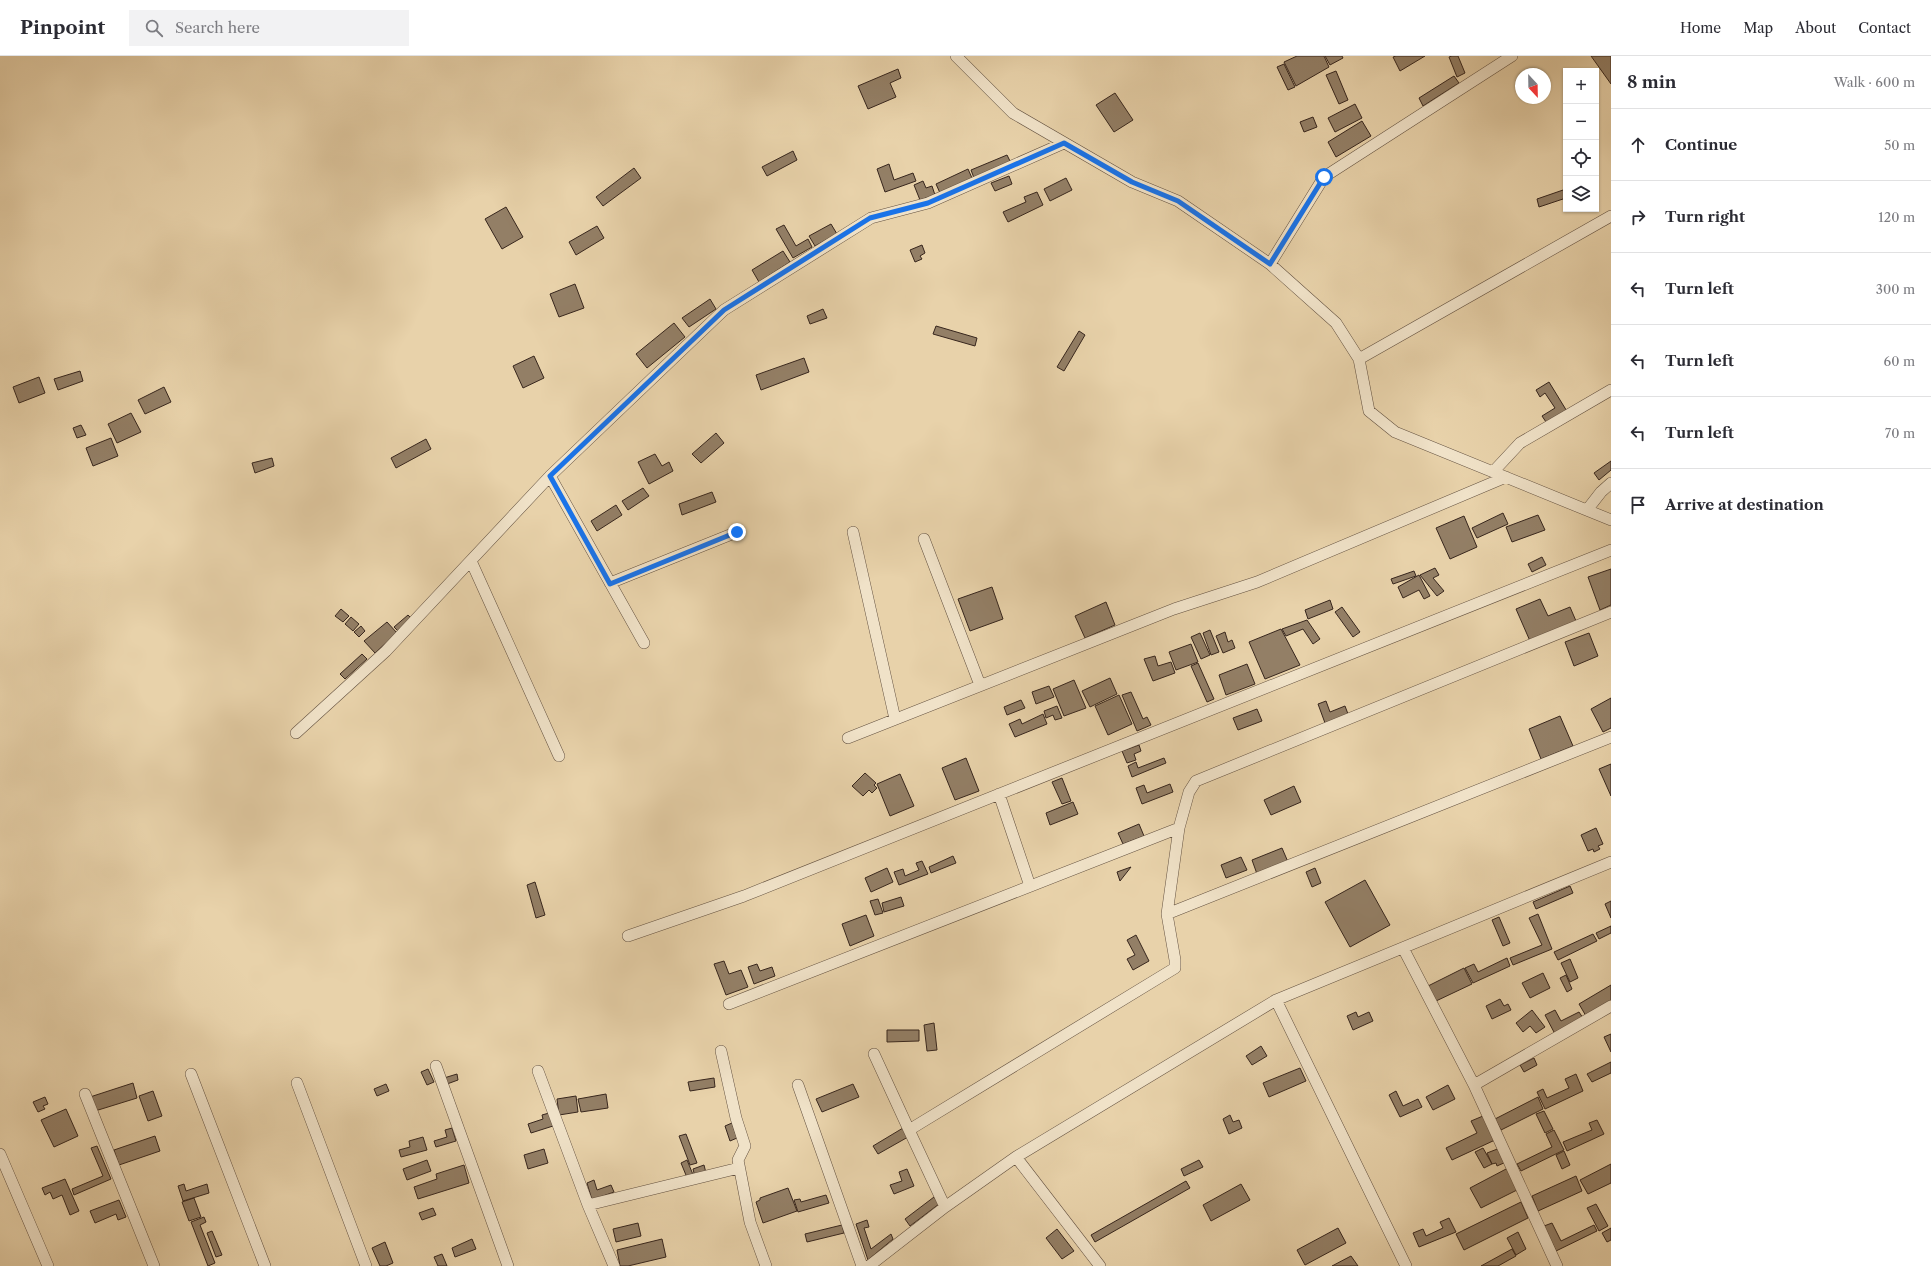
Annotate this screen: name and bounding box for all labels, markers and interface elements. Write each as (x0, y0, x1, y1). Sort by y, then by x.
search box (129, 10, 409, 46)
text: Pinpoint (20, 16, 105, 39)
icon: search (143, 17, 165, 39)
text: Search here (175, 18, 260, 37)
text: Home (1680, 19, 1721, 37)
text: Map (1743, 19, 1773, 37)
text: About (1795, 19, 1836, 37)
text: Contact (1858, 19, 1911, 37)
north arrow (1515, 68, 1551, 104)
map controls (1563, 68, 1599, 212)
button: + (1563, 68, 1599, 104)
text: 8 min (1627, 72, 1676, 92)
text: Walk · 600 m (1834, 74, 1915, 90)
button: − (1563, 104, 1599, 140)
icon: ahead (1627, 134, 1649, 156)
text: Continue (1665, 135, 1737, 154)
text: 50 m (1884, 137, 1915, 153)
button: locate (1563, 140, 1599, 176)
route start (1315, 168, 1333, 186)
button: layers (1563, 176, 1599, 212)
icon: right (1627, 206, 1649, 228)
text: Turn right (1665, 207, 1745, 226)
text: 120 m (1878, 209, 1915, 225)
icon: left (1627, 278, 1649, 300)
text: Turn left (1665, 279, 1734, 298)
text: 300 m (1876, 281, 1915, 297)
icon: left (1627, 350, 1649, 372)
text: Turn left (1665, 351, 1734, 370)
text: 60 m (1884, 353, 1915, 369)
icon: left (1627, 422, 1649, 444)
text: Turn left (1665, 423, 1734, 442)
text: 70 m (1885, 425, 1915, 441)
icon: arrive (1627, 494, 1649, 516)
text: Arrive at destination (1665, 495, 1824, 514)
route end (728, 523, 746, 541)

